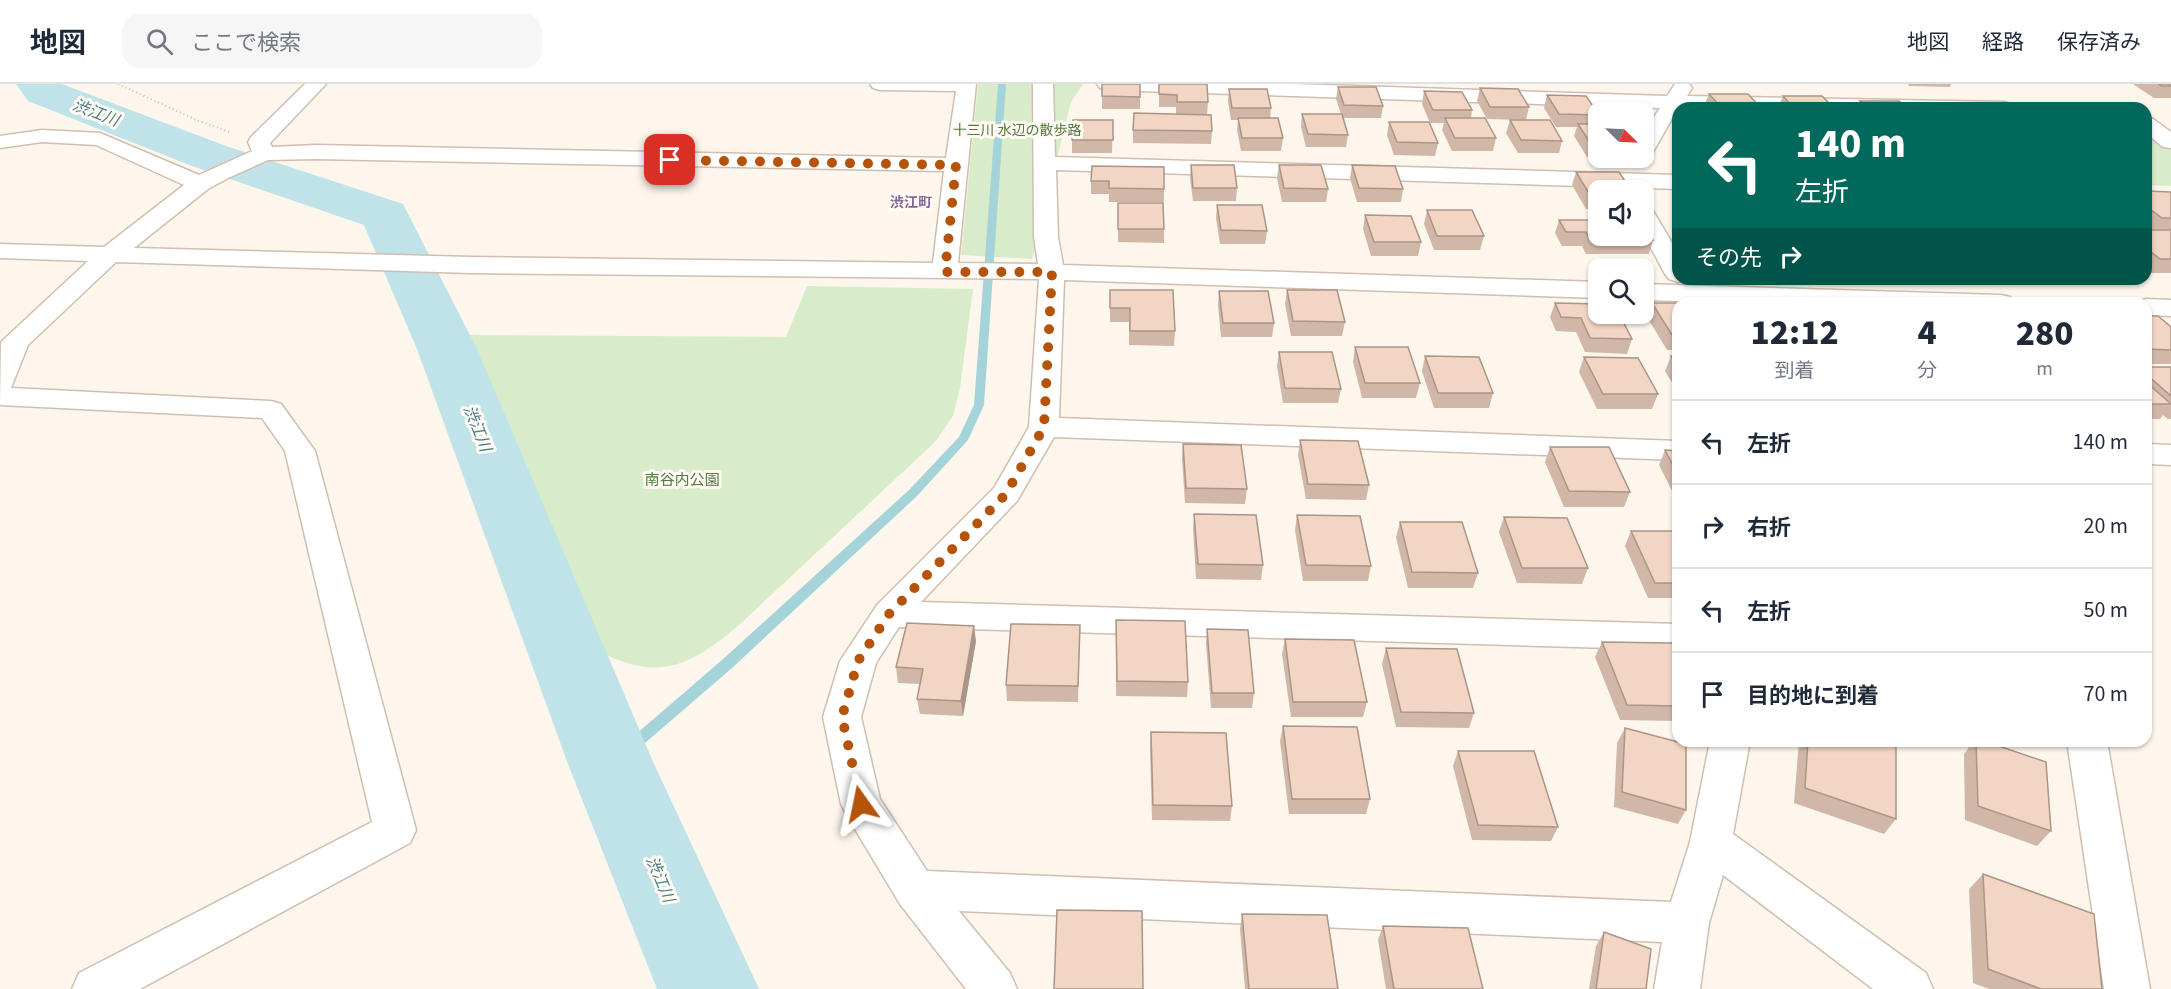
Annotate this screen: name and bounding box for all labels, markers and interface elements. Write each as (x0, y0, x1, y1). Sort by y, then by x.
search box (122, 14, 542, 68)
text: 地図 (30, 23, 86, 63)
icon: search (143, 25, 176, 58)
text: ここで検索 (191, 27, 301, 59)
text: 地図 (1907, 27, 1949, 57)
text: 経路 (1982, 27, 2024, 57)
text: 保存済み (2057, 27, 2141, 57)
water label: 渋江川 (69, 94, 124, 133)
north arrow (1588, 102, 1654, 168)
map controls (1588, 102, 1654, 324)
text: 140 m (1795, 114, 1906, 174)
park label: 十三川 水辺の散歩路 (953, 121, 1081, 141)
icon: left (1696, 126, 1774, 204)
pin (644, 134, 695, 185)
icon: arrive (653, 143, 686, 176)
text: 左折 (1795, 173, 1849, 212)
button: sound (1588, 180, 1654, 246)
district label: 渋江町 (890, 193, 932, 213)
icon: right (1774, 240, 1807, 273)
text: その先 (1696, 242, 1762, 274)
button: search (1588, 258, 1654, 324)
text: 12:12 (1751, 307, 1839, 358)
text: 4 (1918, 307, 1937, 358)
text: 280 (2016, 308, 2073, 359)
text: m (2036, 355, 2053, 383)
text: 到着 (1775, 357, 1815, 385)
text: 分 (1917, 357, 1937, 385)
water label: 渋江川 (458, 402, 497, 457)
icon: left (1696, 426, 1729, 459)
text: 140 m (2073, 426, 2128, 458)
text: 左折 (1747, 428, 1791, 460)
park label: 南谷内公園 (644, 470, 720, 491)
icon: right (1696, 510, 1729, 543)
text: 20 m (2083, 510, 2128, 542)
text: 右折 (1747, 512, 1791, 544)
icon: left (1696, 594, 1729, 627)
text: 50 m (2083, 594, 2128, 626)
text: 左折 (1747, 596, 1791, 628)
icon: arrive (1696, 678, 1729, 711)
text: 70 m (2083, 678, 2128, 710)
text: 目的地に到着 (1747, 680, 1879, 712)
position arrow (829, 772, 893, 836)
water label: 渋江川 (641, 853, 680, 908)

